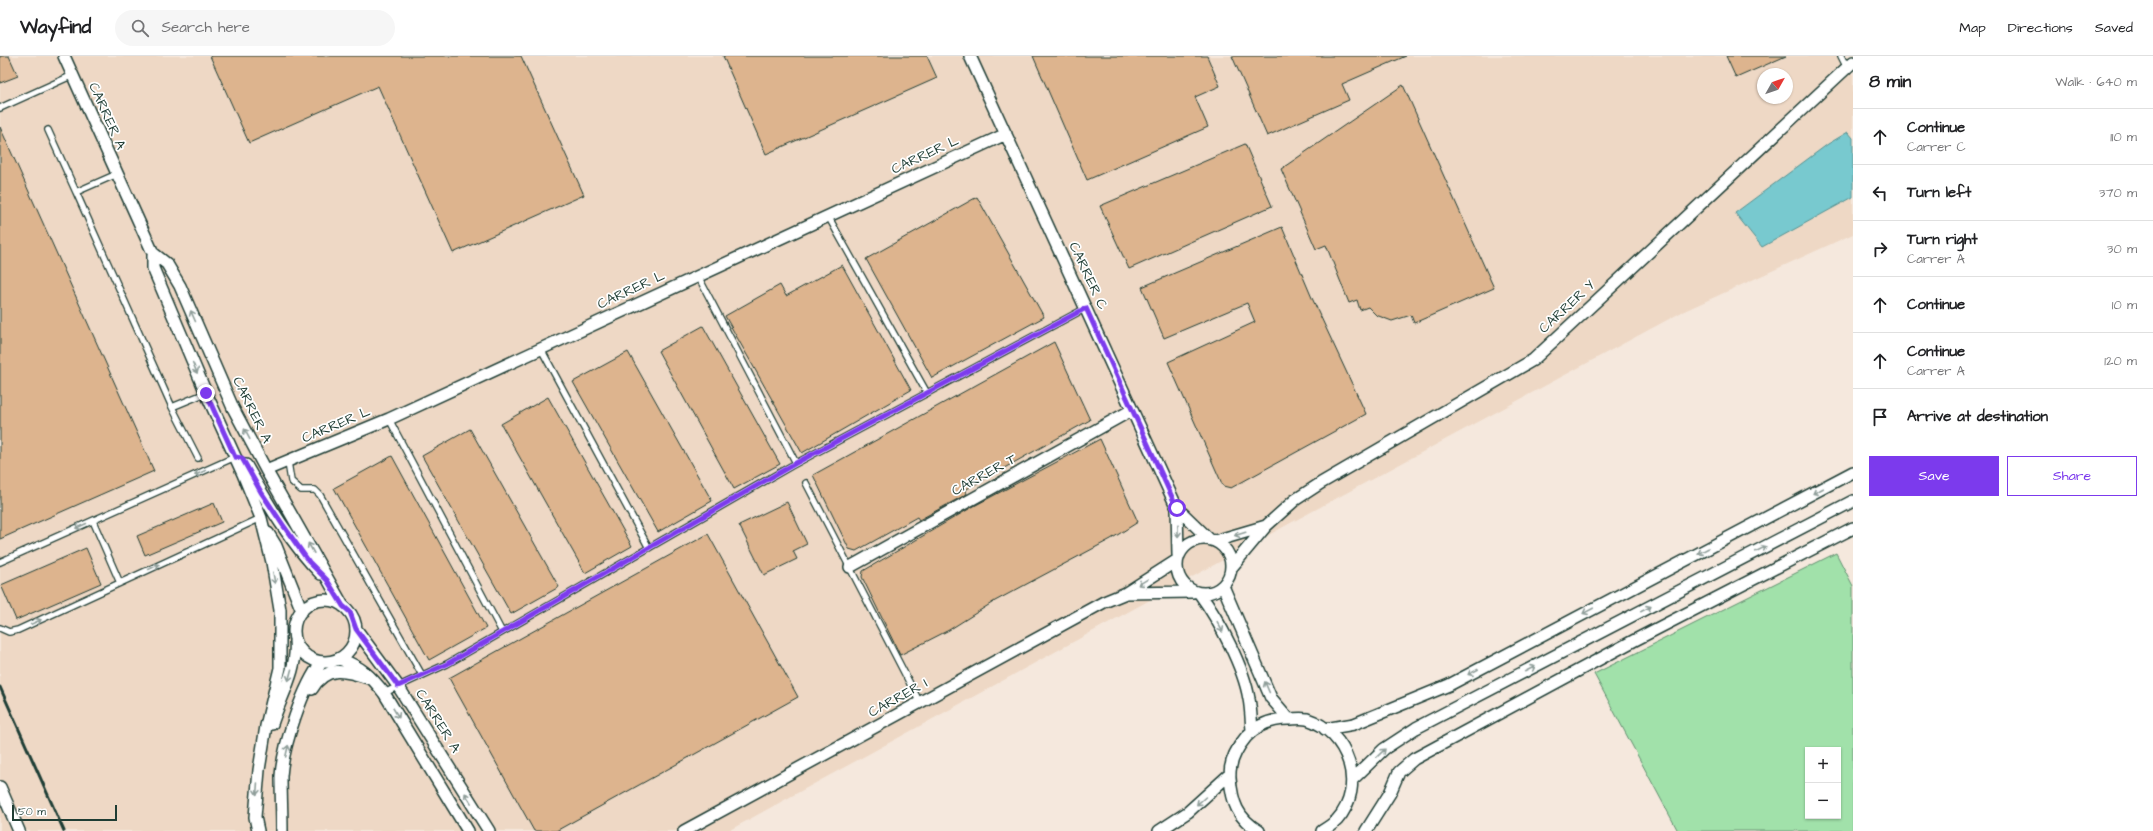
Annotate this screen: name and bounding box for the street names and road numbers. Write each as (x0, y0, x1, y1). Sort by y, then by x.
street label: CARRER A (83, 79, 131, 153)
street label: CARRER L (888, 131, 962, 179)
street label: CARRER C (1064, 239, 1112, 313)
street label: CARRER L (594, 266, 668, 314)
street label: CARRER Y (1535, 275, 1600, 338)
street label: CARRER A (227, 373, 277, 447)
street label: CARRER L (299, 402, 374, 448)
street label: CARRER T (948, 449, 1020, 501)
street label: CARRER I (865, 674, 931, 722)
street label: CARRER A (411, 685, 465, 757)

